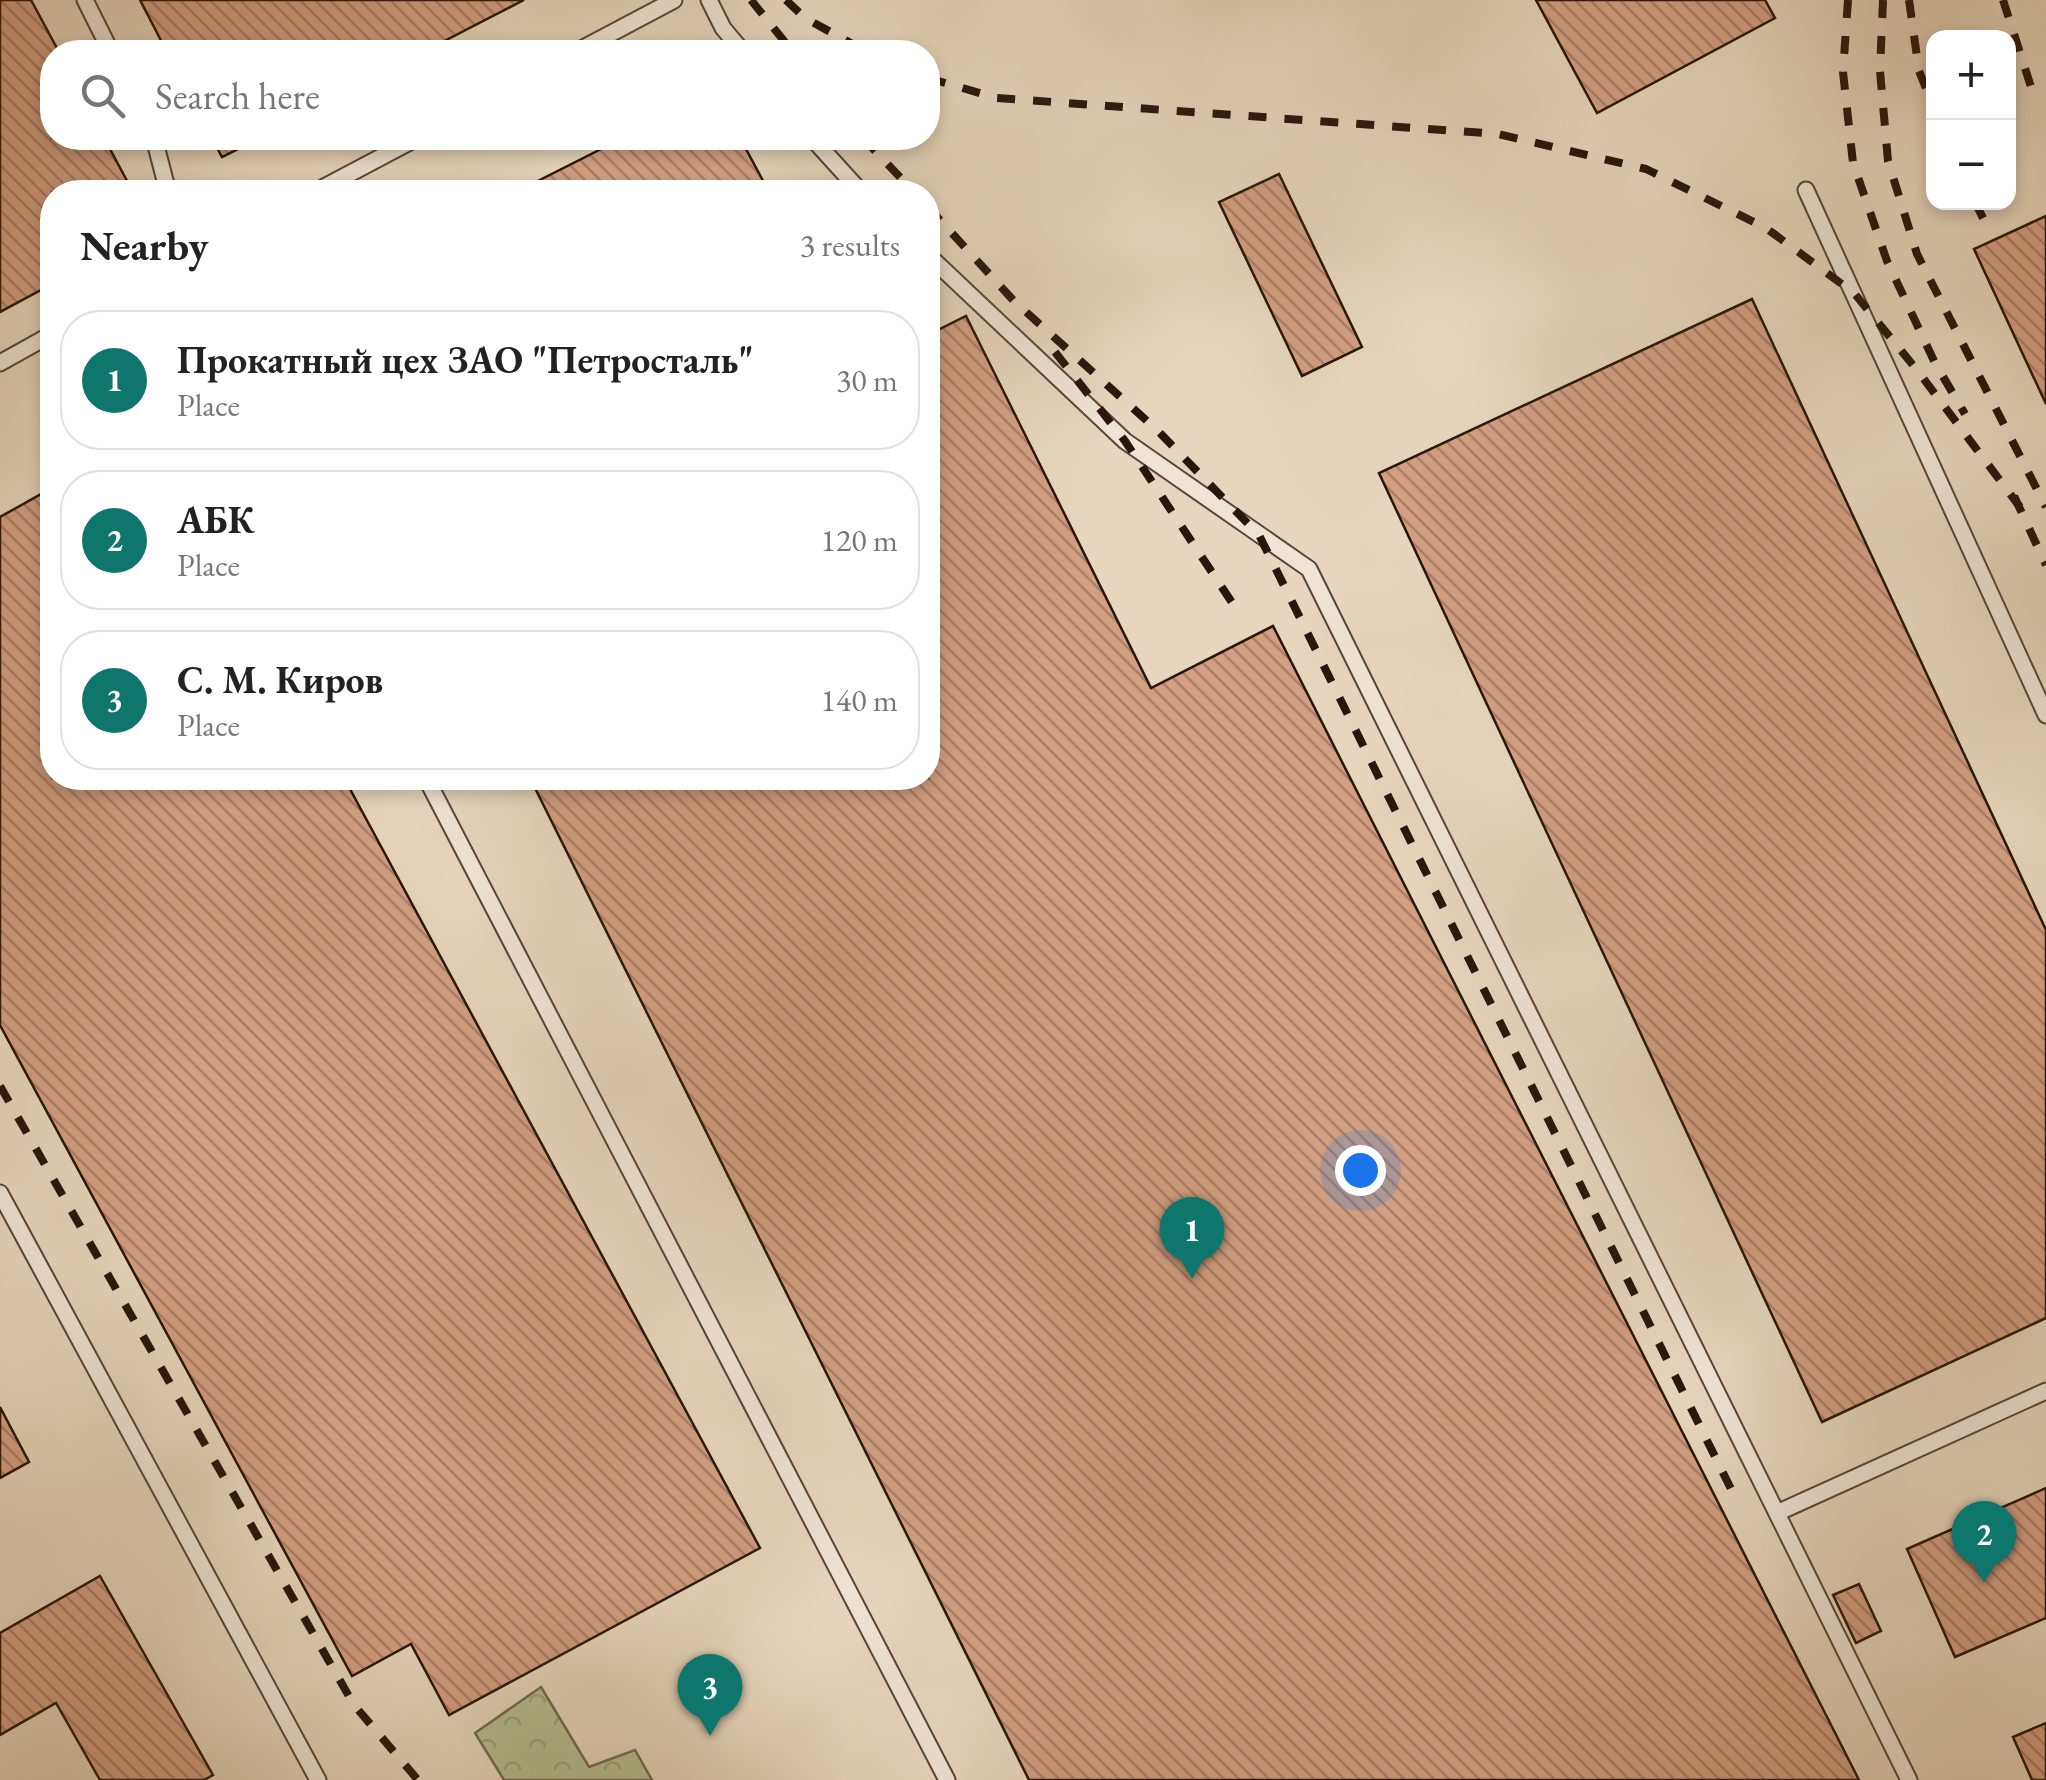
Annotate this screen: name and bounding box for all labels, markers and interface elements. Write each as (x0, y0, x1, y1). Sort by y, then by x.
map controls (1926, 30, 2016, 210)
button: + (1926, 30, 2016, 120)
search box (40, 40, 940, 150)
icon: search (75, 68, 130, 123)
text: Search here (155, 71, 320, 120)
button: − (1926, 120, 2016, 210)
text: Nearby (80, 218, 209, 273)
text: 3 results (800, 224, 900, 266)
text: Прокатный цех ЗАО "Петросталь" (177, 335, 754, 384)
text: 1 (106, 359, 123, 401)
text: 30 m (836, 359, 898, 401)
text: Place (177, 384, 240, 426)
text: АБК (177, 495, 255, 544)
text: 2 (106, 519, 123, 561)
text: 120 m (821, 519, 898, 561)
text: Place (177, 544, 240, 586)
text: С. М. Киров (177, 655, 383, 704)
text: 3 (106, 679, 123, 721)
text: 140 m (821, 679, 898, 721)
text: Place (177, 704, 240, 746)
your location (1335, 1145, 1386, 1196)
pin: 1 (1160, 1196, 1224, 1279)
pin: 2 (1952, 1500, 2016, 1583)
pin: 3 (678, 1654, 742, 1736)

